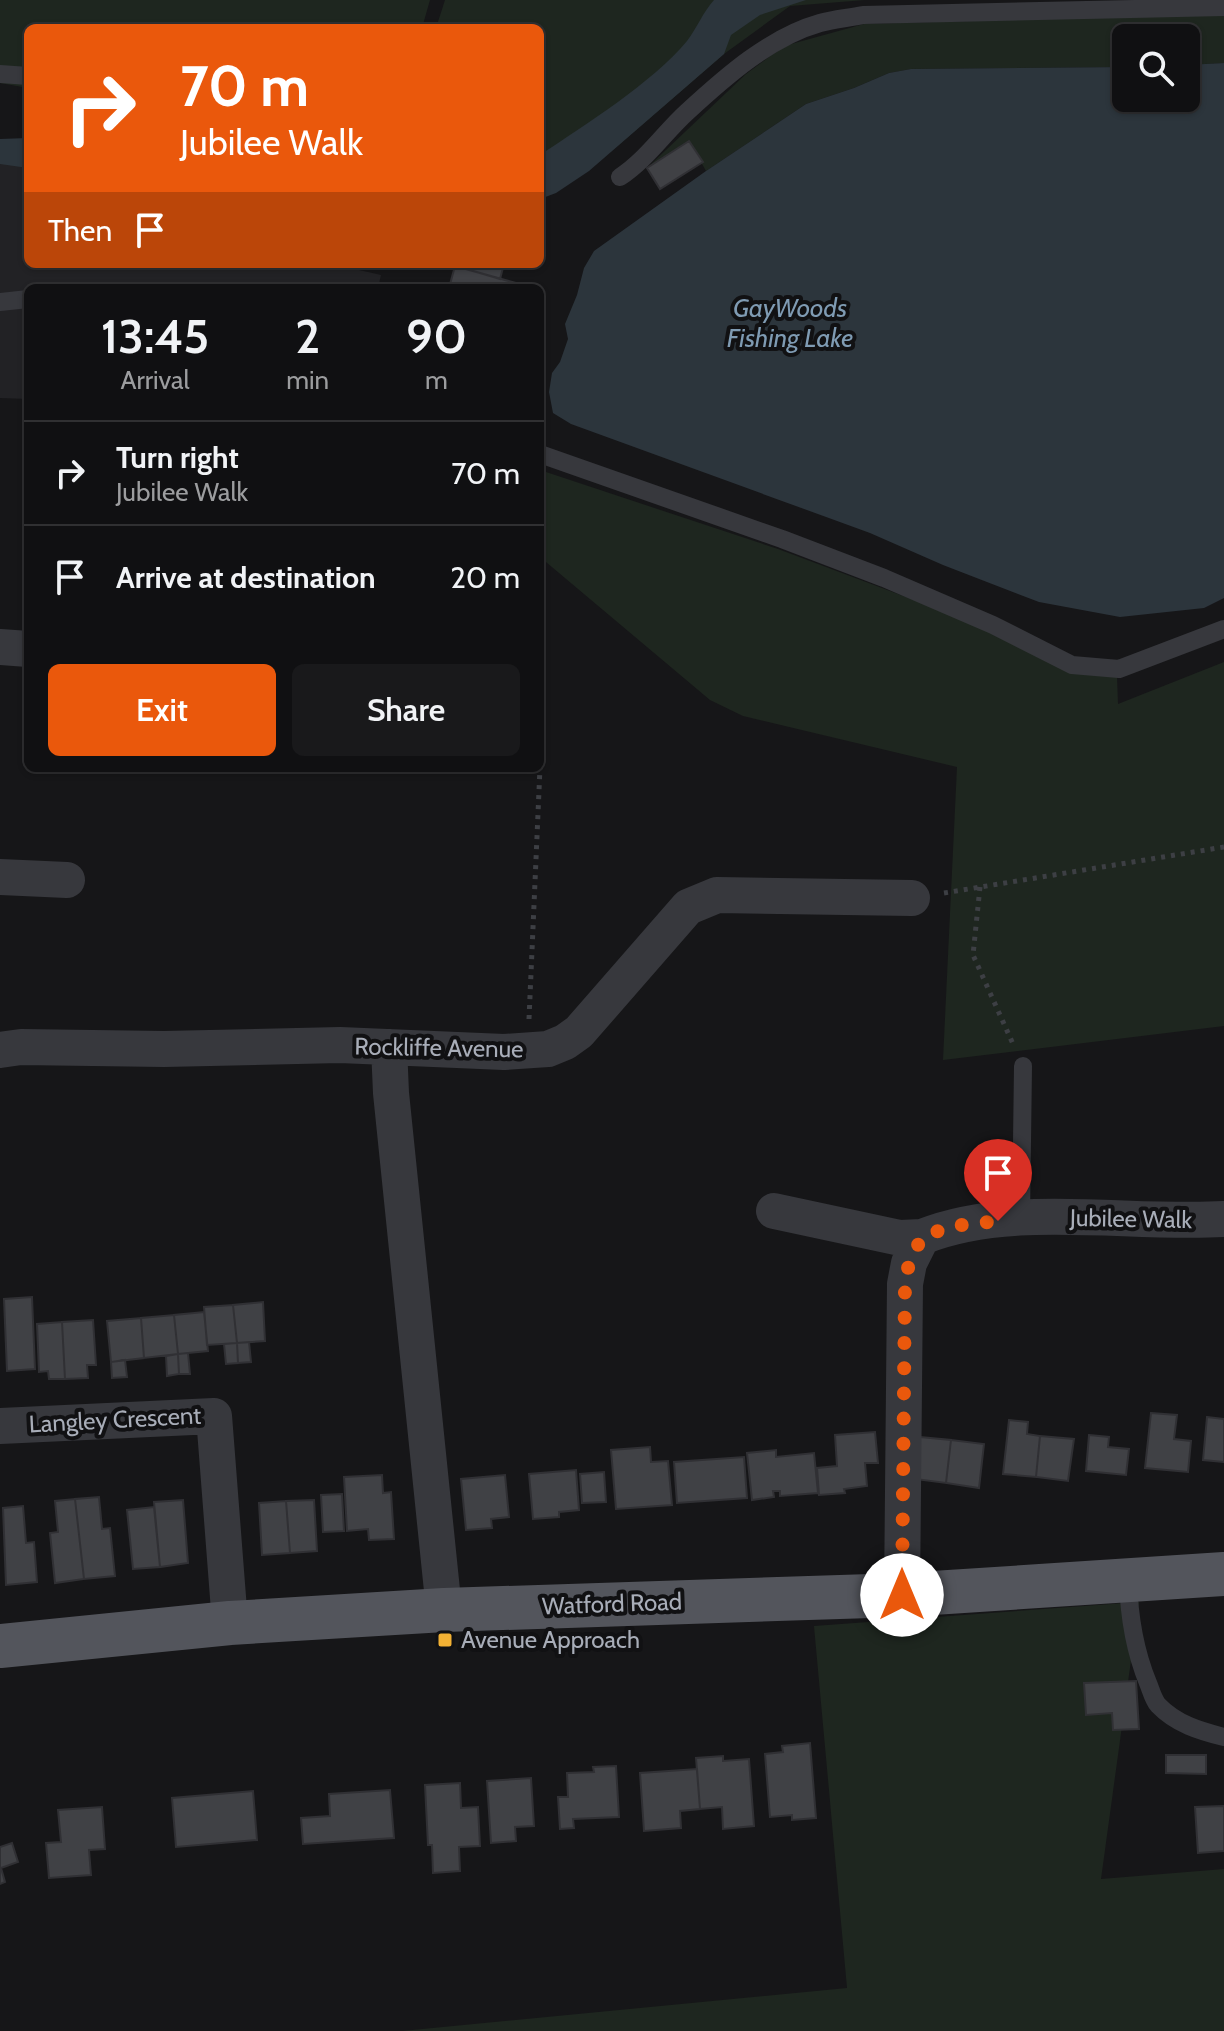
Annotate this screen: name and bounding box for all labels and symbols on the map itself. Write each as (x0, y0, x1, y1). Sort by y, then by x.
water label: GayWoods Fishing Lake (727, 292, 853, 354)
street label: Rockliffe Avenue (354, 1032, 524, 1063)
pin (964, 1139, 1032, 1221)
street label: Jubilee Walk (1069, 1203, 1193, 1234)
street label: Langley Crescent (28, 1401, 202, 1438)
position arrow (860, 1553, 944, 1637)
street label: Watford Road (541, 1587, 682, 1620)
place label: Avenue Approach (461, 1625, 640, 1654)
marker: Avenue Approach (436, 1631, 454, 1649)

